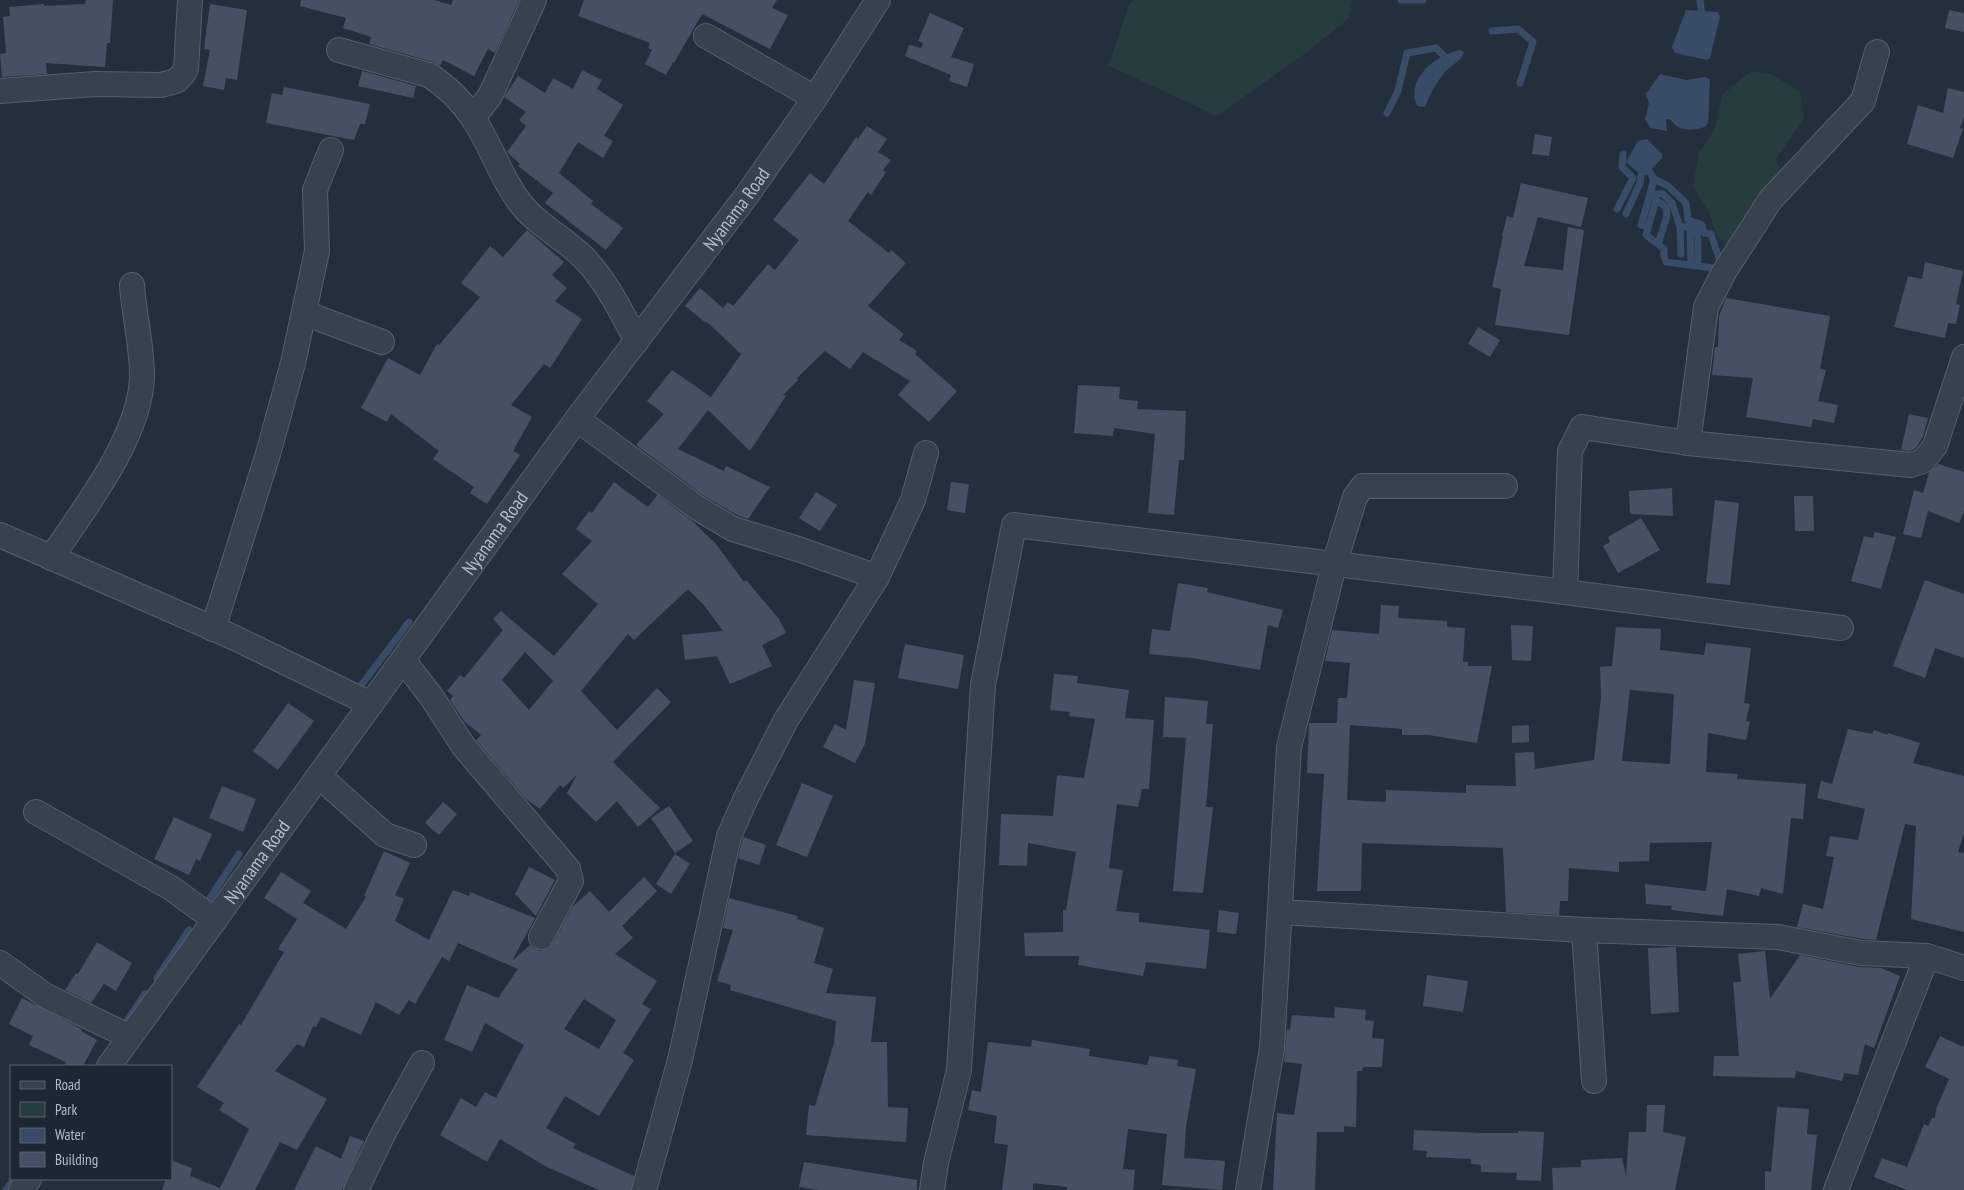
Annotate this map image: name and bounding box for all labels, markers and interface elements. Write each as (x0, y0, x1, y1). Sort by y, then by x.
street label: Nyanama Road (697, 163, 775, 255)
street label: Nyanama Road (456, 486, 533, 579)
street label: Nyanama Road (218, 815, 295, 908)
legend (10, 1065, 172, 1180)
text: Road (55, 1075, 81, 1094)
text: Park (55, 1100, 77, 1119)
text: Water (55, 1125, 86, 1144)
text: Building (55, 1150, 98, 1169)

